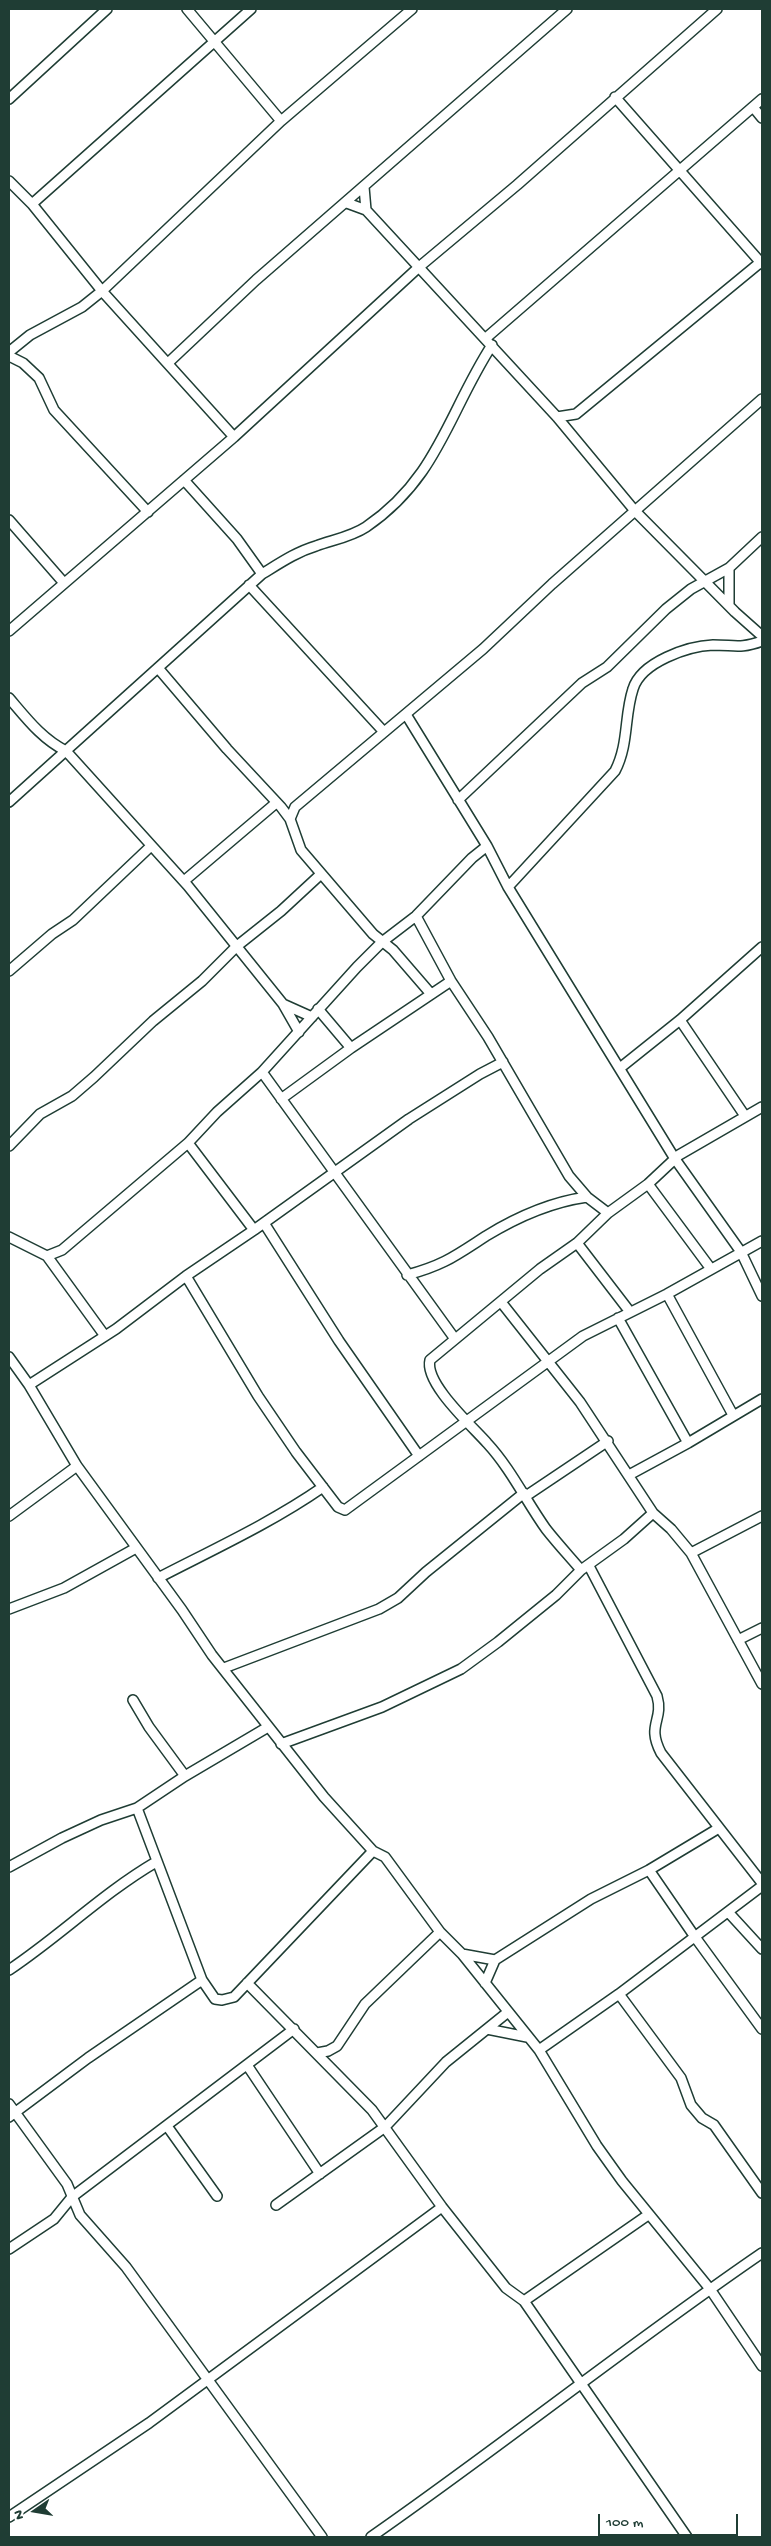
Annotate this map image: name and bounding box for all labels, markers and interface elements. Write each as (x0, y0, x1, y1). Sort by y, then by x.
north arrow (10, 2486, 60, 2536)
scale bar (601, 2504, 741, 2536)
text: N (11, 2508, 29, 2521)
text: 100 m (606, 2514, 643, 2532)

